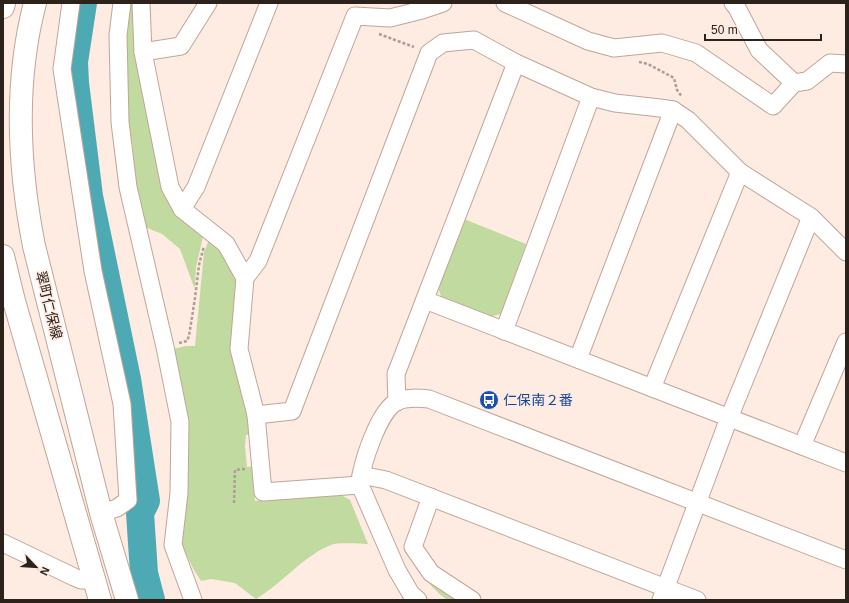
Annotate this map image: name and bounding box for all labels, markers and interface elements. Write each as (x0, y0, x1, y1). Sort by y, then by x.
scale bar (705, 16, 821, 42)
text: 50 m (711, 23, 738, 37)
street label: 翠町仁保線 (33, 269, 65, 341)
bus stop icon: 仁保南２番 (478, 389, 500, 411)
place label: 仁保南２番 (503, 392, 573, 408)
north arrow (16, 547, 56, 587)
text: N (38, 565, 52, 577)

